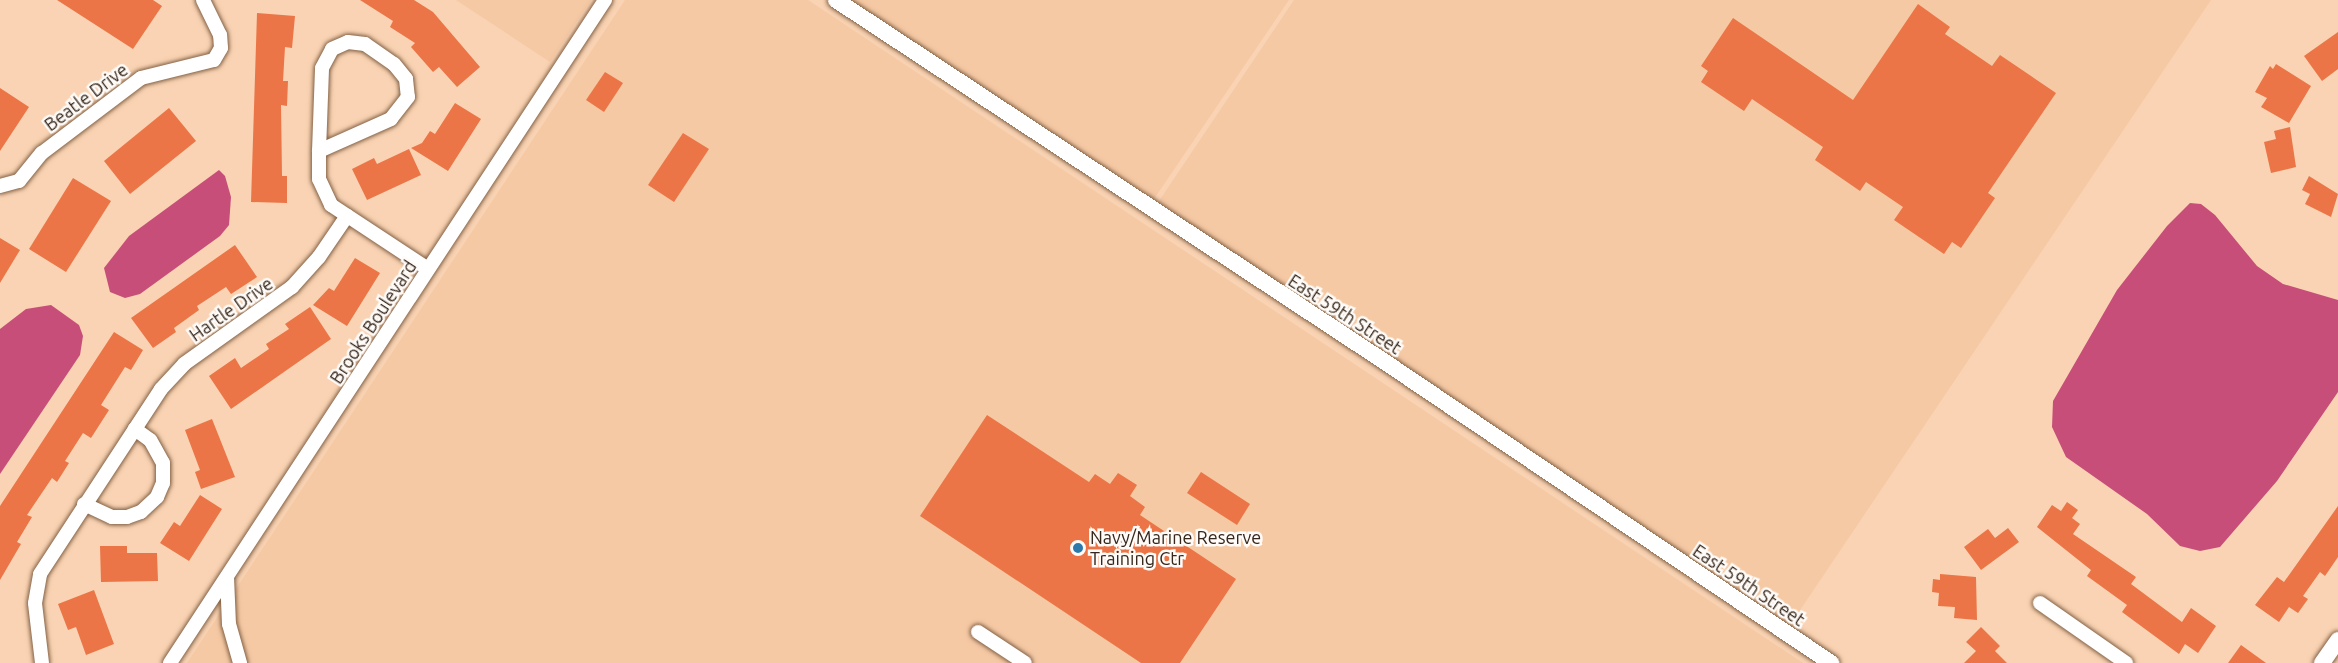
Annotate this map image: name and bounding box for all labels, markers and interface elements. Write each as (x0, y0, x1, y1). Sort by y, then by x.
street label: Beatle Drive (40, 59, 132, 135)
street label: Brooks Boulevard (325, 256, 421, 388)
street label: East 59th Street (1284, 269, 1406, 359)
street label: Hartle Drive (185, 272, 277, 346)
place label: Navy/Marine Reserve Training Ctr (1090, 527, 1261, 570)
street label: East 59th Street (1689, 540, 1809, 630)
marker: Navy/Marine Reserve Training Ctr (1071, 541, 1085, 555)

